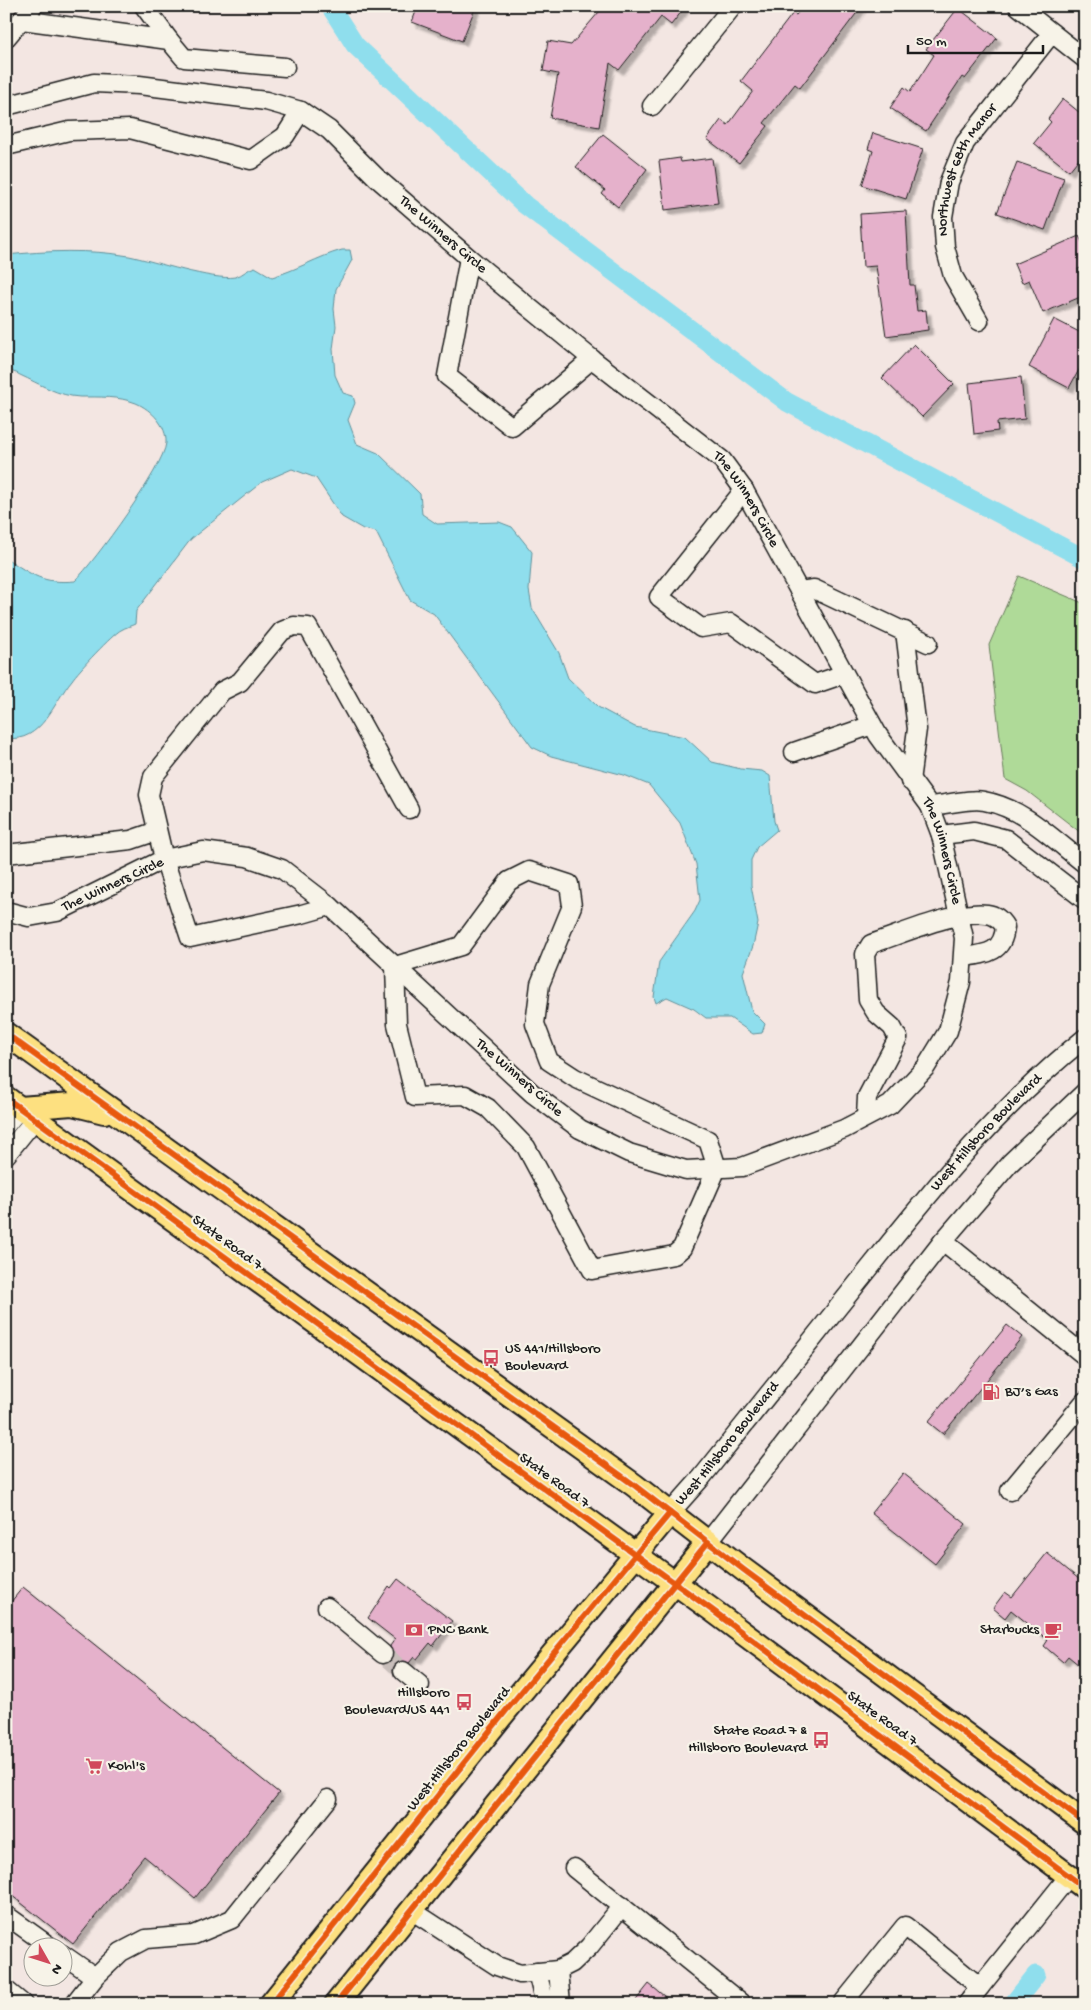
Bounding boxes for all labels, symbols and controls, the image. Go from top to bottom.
scale bar [908,22,1044,54]
text: 50 m [916,33,947,51]
street label: Northwest 68th Manor [934,99,1002,237]
street label: The Winners Circle [394,191,491,278]
street label: The Winners Circle [709,447,783,551]
street label: The Winners Circle [917,793,965,906]
street label: The Winners Circle [58,853,167,917]
street label: The Winners Circle [471,1034,567,1121]
street label: West Hillsboro Boulevard [927,1069,1047,1195]
street label: State Road 7 [188,1211,267,1275]
place label: US 441/Hillsboro Boulevard [504,1340,601,1375]
bus stop icon: US 441/Hillsboro Boulevard [481,1348,501,1368]
street label: West Hillsboro Boulevard [672,1377,784,1510]
fuel station icon: BJ’s Gas [981,1382,1001,1402]
place label: BJ’s Gas [1004,1383,1058,1401]
street label: State Road 7 [515,1449,594,1513]
bank icon: PNC Bank [404,1620,424,1640]
cafe icon: Starbucks [1043,1620,1063,1640]
place label: PNC Bank [427,1621,489,1639]
place label: Starbucks [980,1621,1039,1639]
street label: West Hillsboro Boulevard [403,1682,515,1815]
place label: Hillsboro Boulevard/US 441 [343,1684,450,1719]
street label: State Road 7 [843,1687,922,1751]
bus stop icon: Hillsboro Boulevard/US 441 [454,1692,474,1712]
place label: State Road 7 & Hillsboro Boulevard [688,1722,808,1757]
bus stop icon: State Road 7 & Hillsboro Boulevard [811,1730,831,1750]
supermarket icon: Kohl's [84,1756,104,1776]
place label: Kohl's [108,1757,145,1775]
north arrow [22,1938,72,1988]
text: N [47,1960,66,1978]

